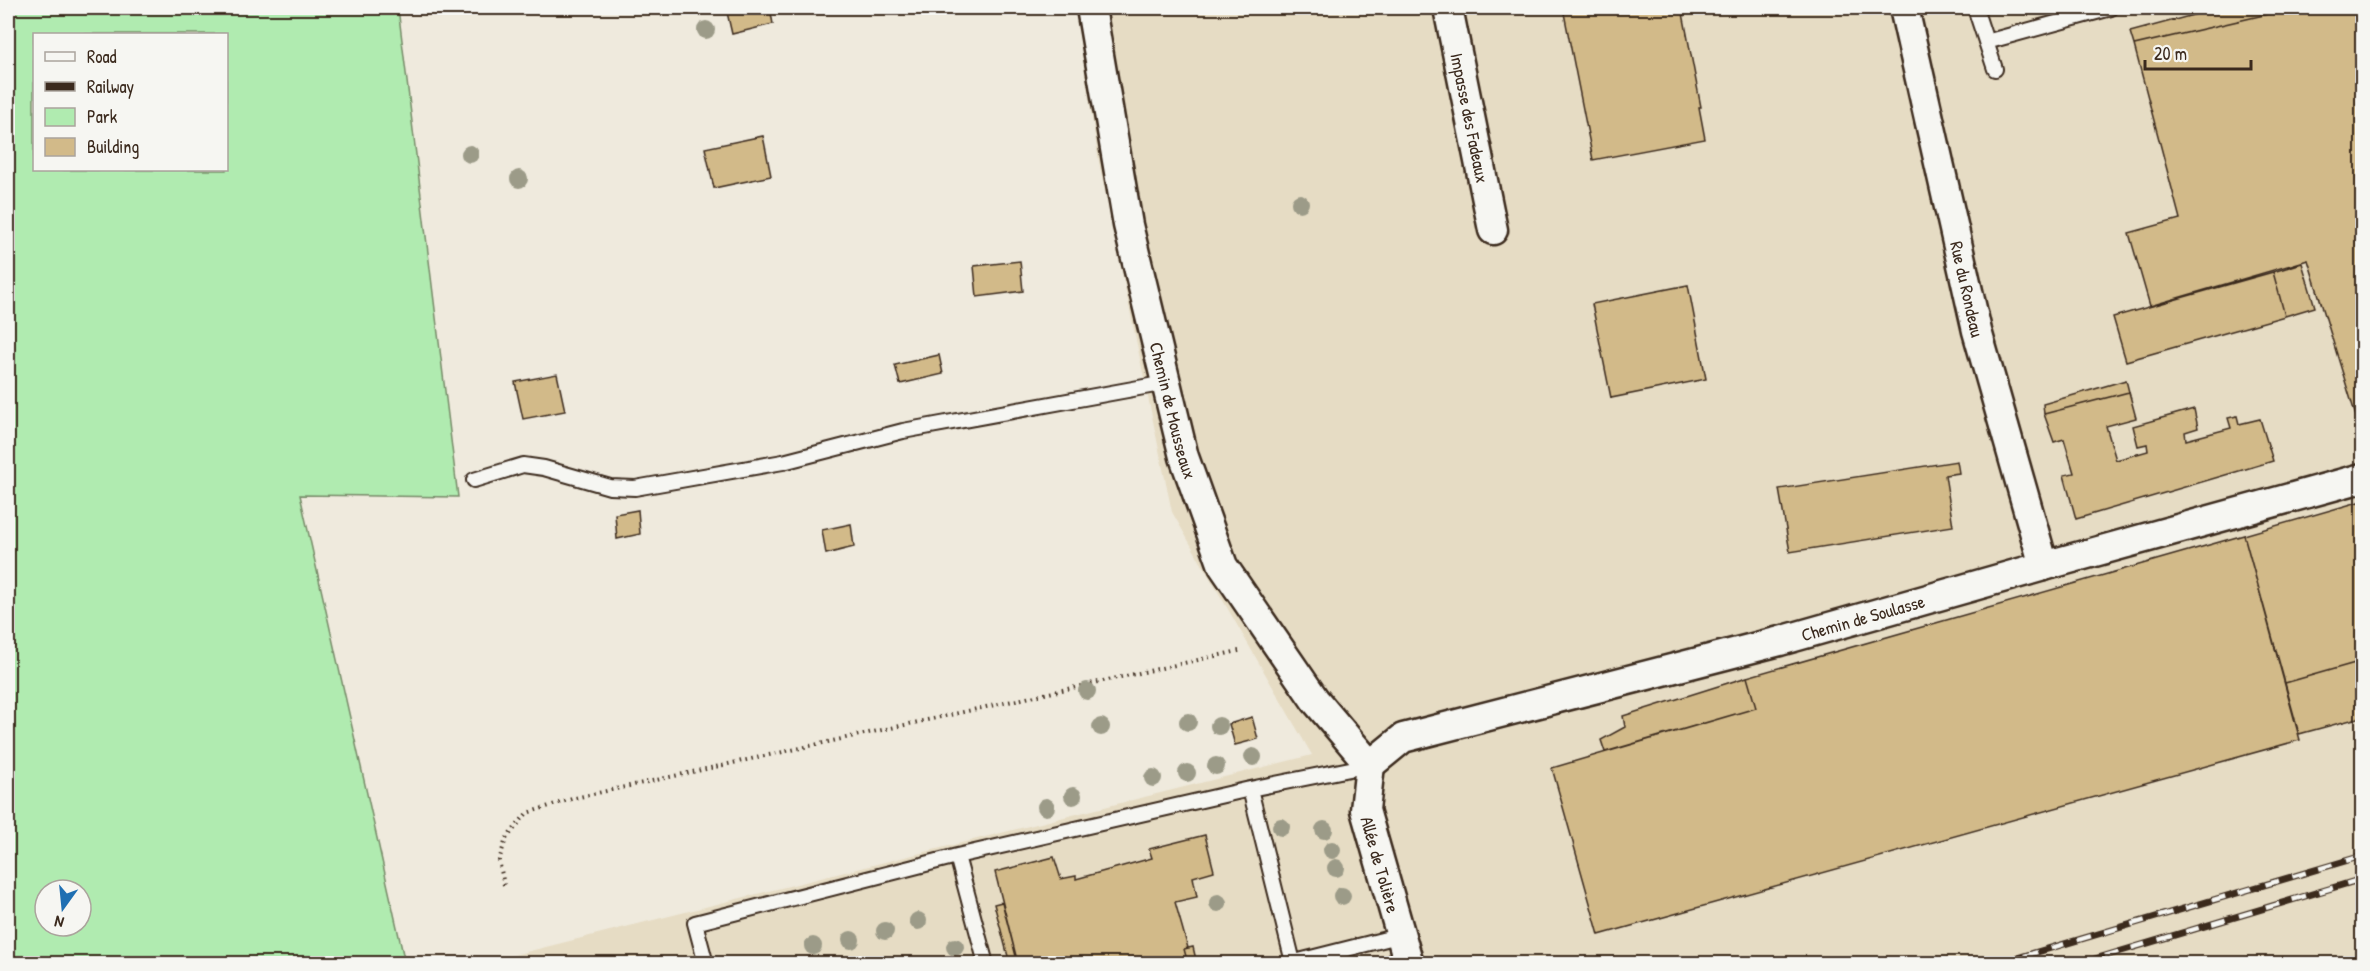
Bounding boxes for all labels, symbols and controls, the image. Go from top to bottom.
legend [33,33,228,171]
scale bar [2145,33,2252,71]
text: 20 m [2154,41,2187,66]
text: Road [87,44,117,69]
street label: Impasse des Fadeaux [1445,51,1496,185]
text: Railway [87,74,134,99]
text: Park [87,104,118,129]
text: Building [87,134,139,159]
street label: Rue du Rondeau [1945,239,1991,340]
street label: Chemin de Mousseaux [1144,340,1203,482]
street label: Chemin de Soulasse [1798,588,1927,647]
street label: Allée de Tolière [1355,813,1406,916]
north arrow [33,878,93,938]
text: N [52,911,66,934]

